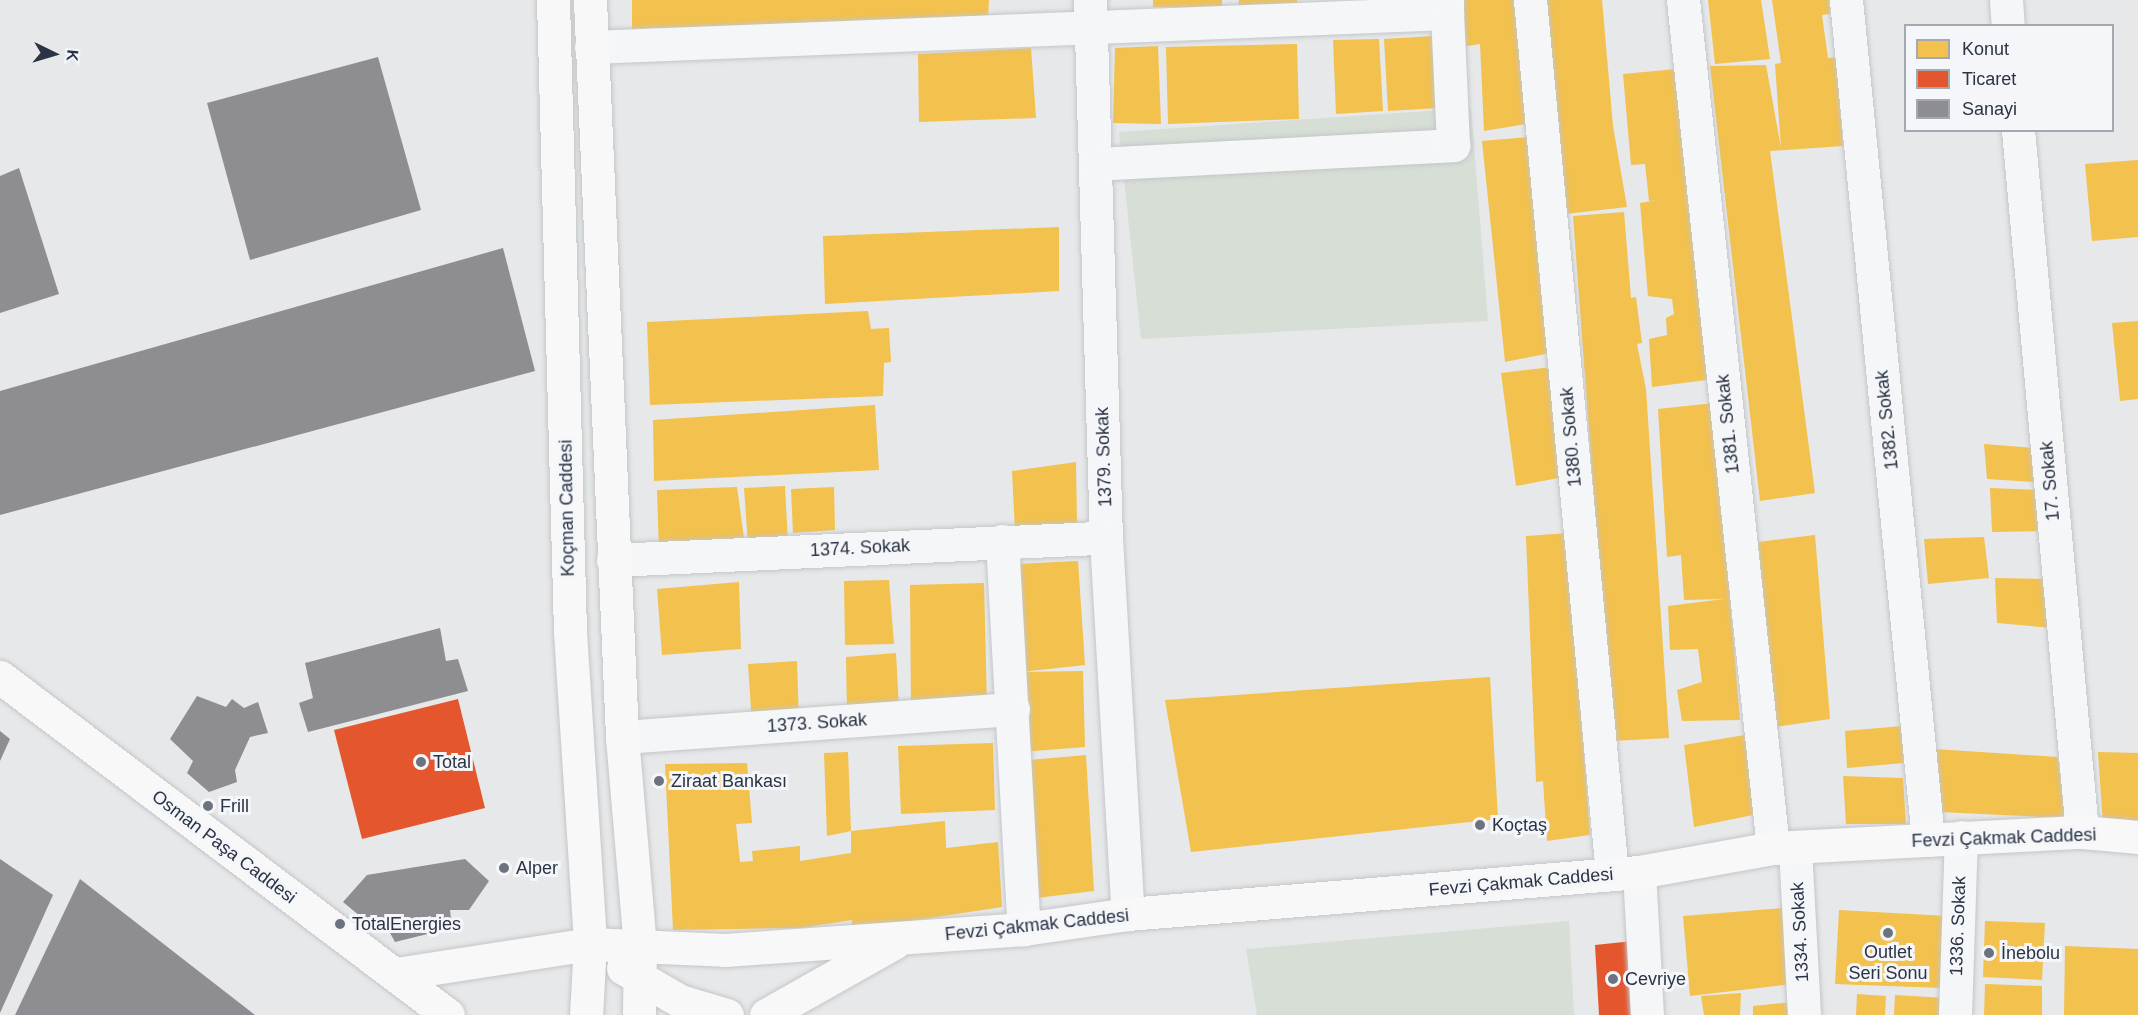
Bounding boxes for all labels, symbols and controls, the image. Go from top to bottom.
north arrow [24,24,84,84]
legend [1904,24,2114,132]
text: Konut [1962,39,2009,59]
text: K [63,49,81,62]
text: Ticaret [1962,69,2016,89]
text: Sanayi [1962,99,2017,119]
street label: 1382. Sokak [1871,369,1903,471]
street label: 1381. Sokak [1712,373,1744,475]
street label: 1380. Sokak [1556,386,1586,488]
street label: 1379. Sokak [1091,407,1117,507]
street label: Koçman Caddesi [555,439,579,577]
street label: 17. Sokak [2036,440,2064,522]
street label: 1374. Sokak [809,535,911,561]
street label: 1373. Sokak [766,709,868,737]
place label: Total [433,751,471,773]
marker: Total [414,755,428,769]
place label: Ziraat Bankası [671,770,787,792]
marker: Ziraat Bankası [652,774,666,788]
street label: Osman Paşa Caddesi [148,786,300,908]
place label: Frill [220,795,249,817]
marker: Frill [201,799,215,813]
place label: Koçtaş [1492,814,1547,836]
marker: Koçtaş [1473,818,1487,832]
street label: Fevzi Çakmak Caddesi [1911,824,2097,852]
place label: Alper [516,857,558,879]
marker: Alper [497,861,511,875]
street label: Fevzi Çakmak Caddesi [1428,863,1614,901]
street label: 1336. Sokak [1945,876,1971,976]
street label: 1334. Sokak [1787,881,1813,983]
street label: Fevzi Çakmak Caddesi [944,905,1130,945]
place label: TotalEnergies [352,913,461,935]
marker: TotalEnergies [333,917,347,931]
marker: Outlet Seri Sonu [1881,926,1895,940]
place label: Outlet Seri Sonu [1848,942,1928,984]
place label: İnebolu [2001,942,2060,964]
marker: İnebolu [1982,946,1996,960]
place label: Cevriye [1625,968,1686,990]
marker: Cevriye [1606,972,1620,986]

